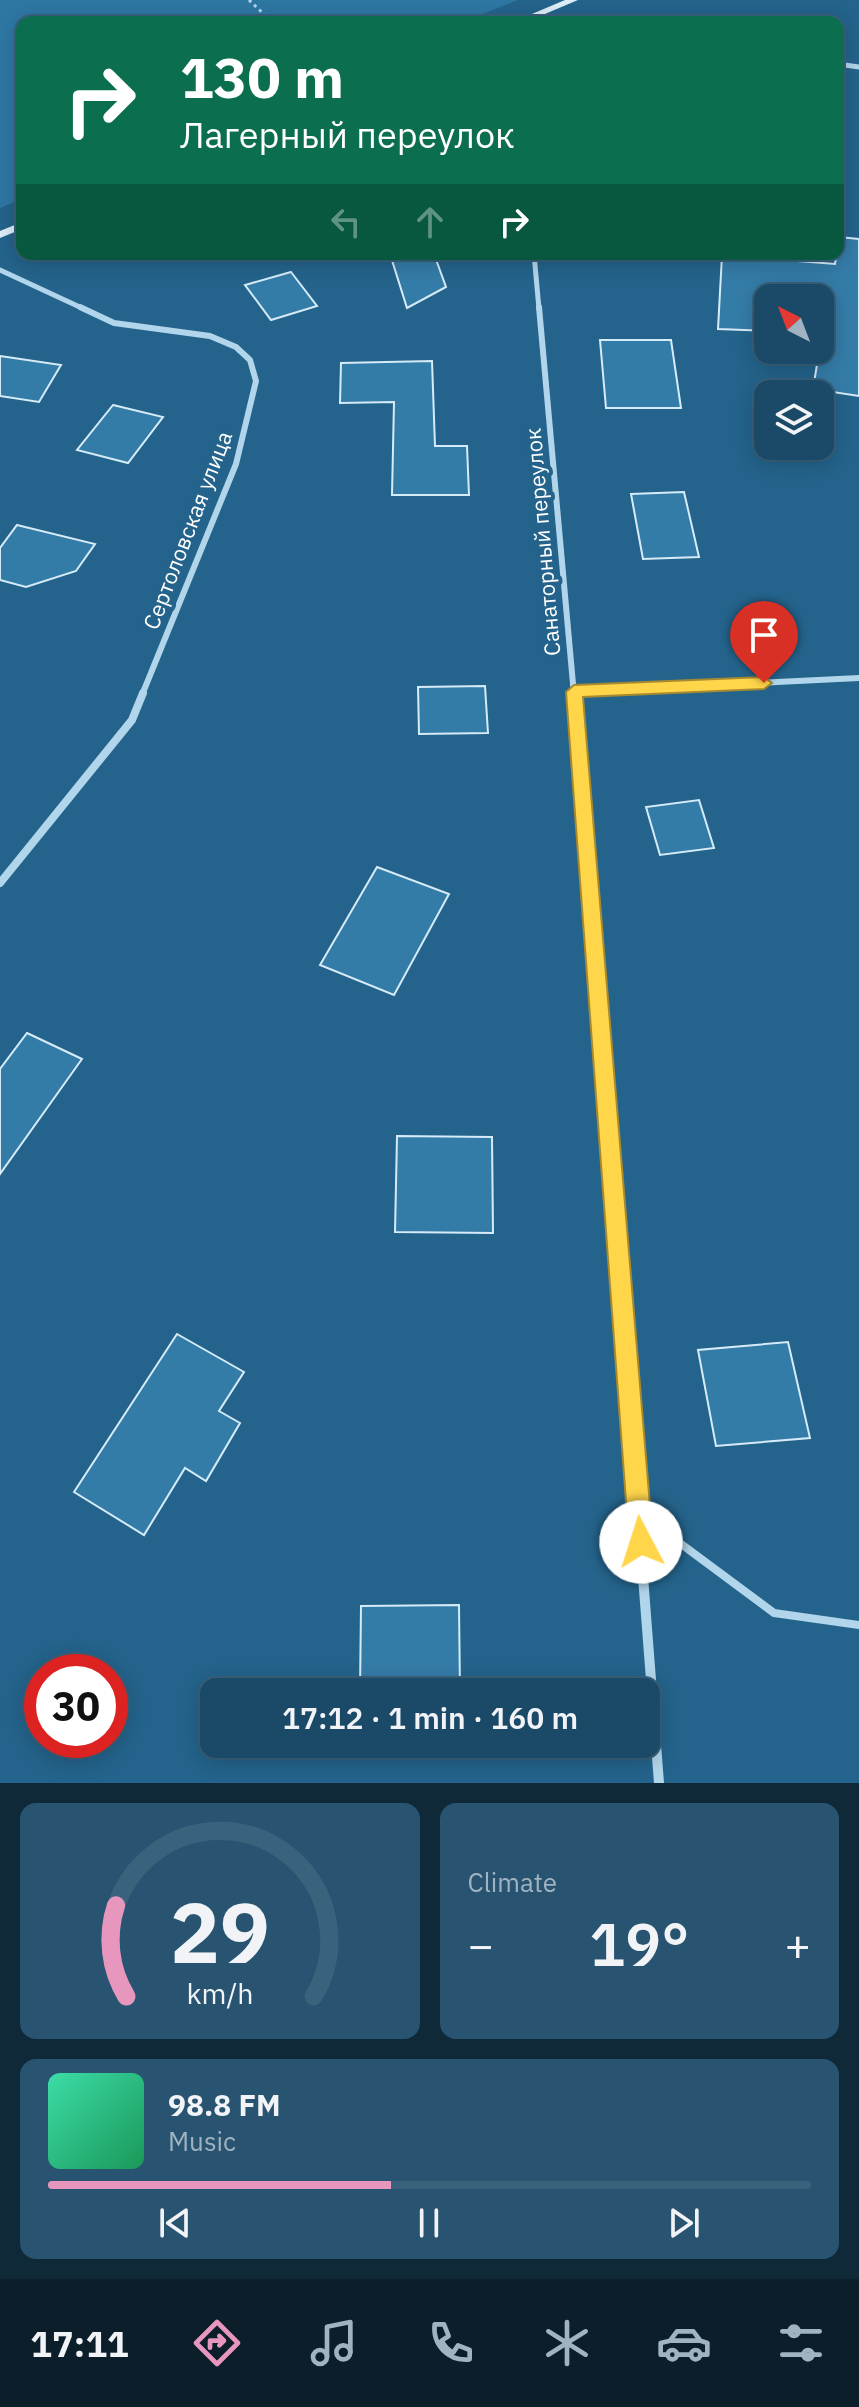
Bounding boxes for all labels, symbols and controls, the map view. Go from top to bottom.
text: 130 m [180,41,344,113]
icon: right [48,48,152,152]
text: Лагерный переулок [180,111,515,158]
icon: left [324,200,368,244]
icon: ahead [408,200,452,244]
icon: right [492,200,536,244]
north arrow [754,284,834,364]
map controls [754,284,834,460]
button: layers [754,380,834,460]
street label: Сертоловская улица [136,426,238,633]
street label: Санаторный переулок [518,427,566,657]
pin [730,601,798,683]
icon: arrive [742,613,786,657]
position arrow [599,1500,683,1584]
speed limit sign: 30 [24,1654,128,1758]
text: 17:12 · 1 min · 160 m [282,1698,578,1737]
text: Climate [468,1865,557,1899]
text: 29 [170,1878,270,1986]
text: 19° [589,1904,689,1983]
text: − [468,1916,494,1973]
text: + [785,1916,811,1973]
text: km/h [186,1975,253,2012]
text: 98.8 FM [168,2085,281,2124]
text: Music [168,2124,236,2158]
icon: previous [153,2201,197,2245]
icon: pause [407,2201,451,2245]
icon: next [662,2201,706,2245]
icon: directions [189,2315,245,2371]
icon: music [306,2315,362,2371]
icon: phone [423,2315,479,2371]
icon: climate [539,2315,595,2371]
icon: car [656,2315,712,2371]
icon: filters [773,2315,829,2371]
text: 17:11 [30,2320,129,2367]

